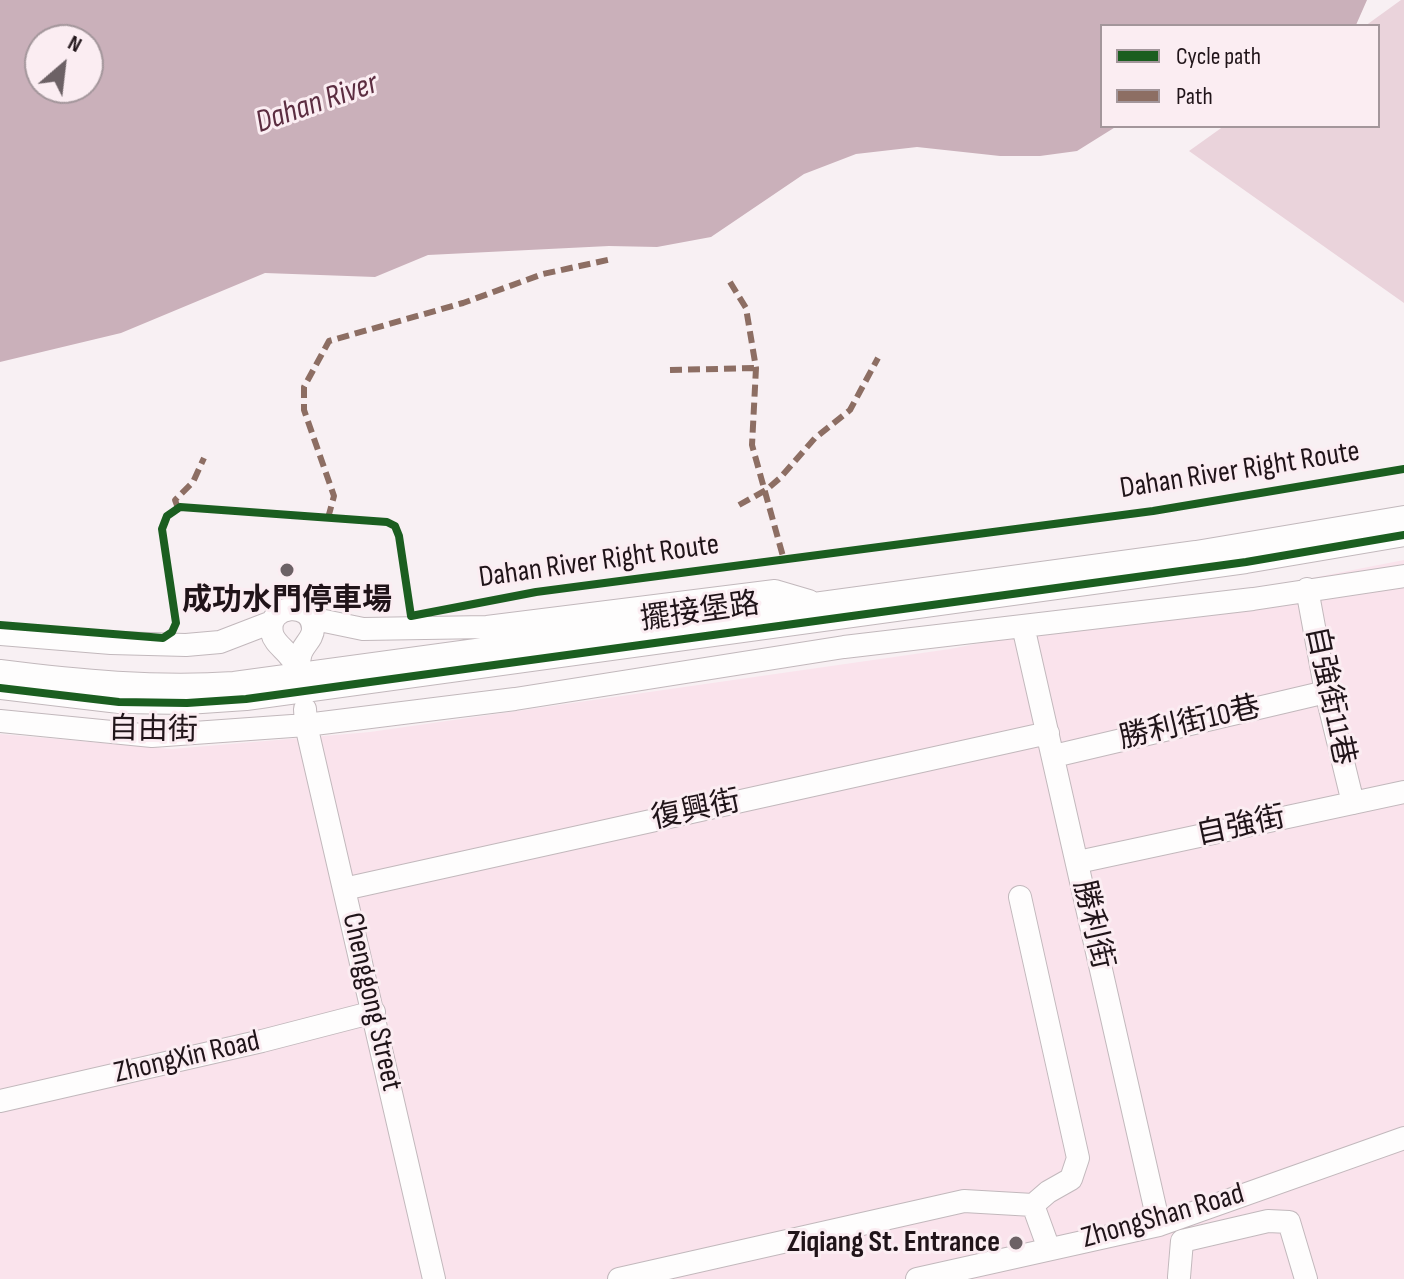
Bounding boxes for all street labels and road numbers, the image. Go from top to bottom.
street label: Dahan River Right Route [1118,434,1362,508]
street label: Dahan River Right Route [477,527,721,597]
street label: 擺接堡路 [638,587,762,639]
street label: 自強街11巷 [1297,623,1361,769]
street label: 勝利街10巷 [1116,690,1264,758]
street label: 自由街 [108,712,198,750]
street label: 復興街 [648,784,744,838]
street label: 自強街 [1193,800,1289,854]
street label: 勝利街 [1064,877,1120,973]
street label: Chenggong Street [333,910,409,1094]
street label: ZhongXin Road [111,1024,263,1092]
street label: ZhongShan Road [1078,1177,1248,1257]

